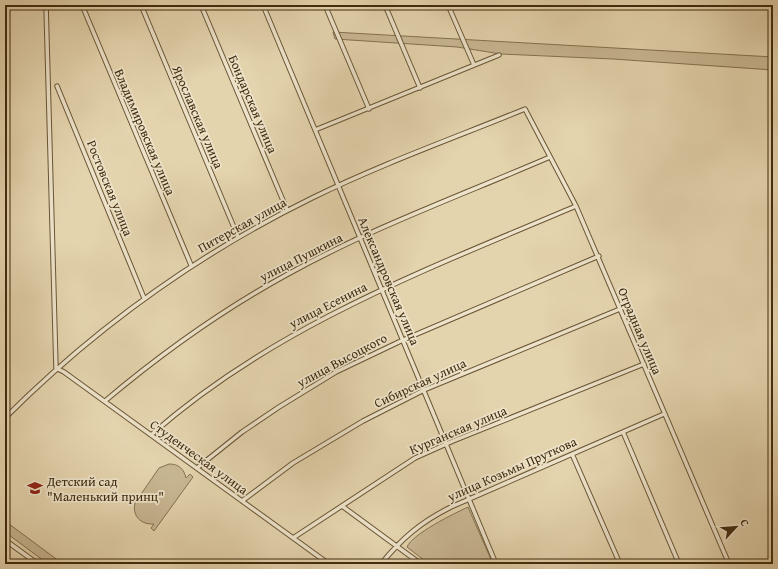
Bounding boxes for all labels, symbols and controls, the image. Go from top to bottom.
street label: Бондарская улица [224,52,283,157]
street label: Ярославская улица [167,62,229,172]
street label: Владимировская улица [110,66,181,199]
street label: Ростовская улица [82,137,138,240]
street label: Питерская улица [194,192,291,257]
street label: Александровская улица [353,214,425,349]
street label: улица Пушкина [255,227,347,287]
street label: улица Есенина [285,277,371,333]
street label: Отрадная улица [613,285,667,378]
street label: улица Высоцкого [293,328,391,392]
street label: Сибирская улица [371,353,470,413]
street label: Курганская улица [406,401,510,459]
street label: Студенческая улица [146,415,253,500]
street label: улица Козьмы Пруткова [443,432,580,507]
place label: Детский сад "Маленький принц" [46,472,164,506]
school or university icon: Детский сад "Маленький принц" [26,479,44,497]
north arrow [716,507,756,547]
text: С [736,516,754,529]

